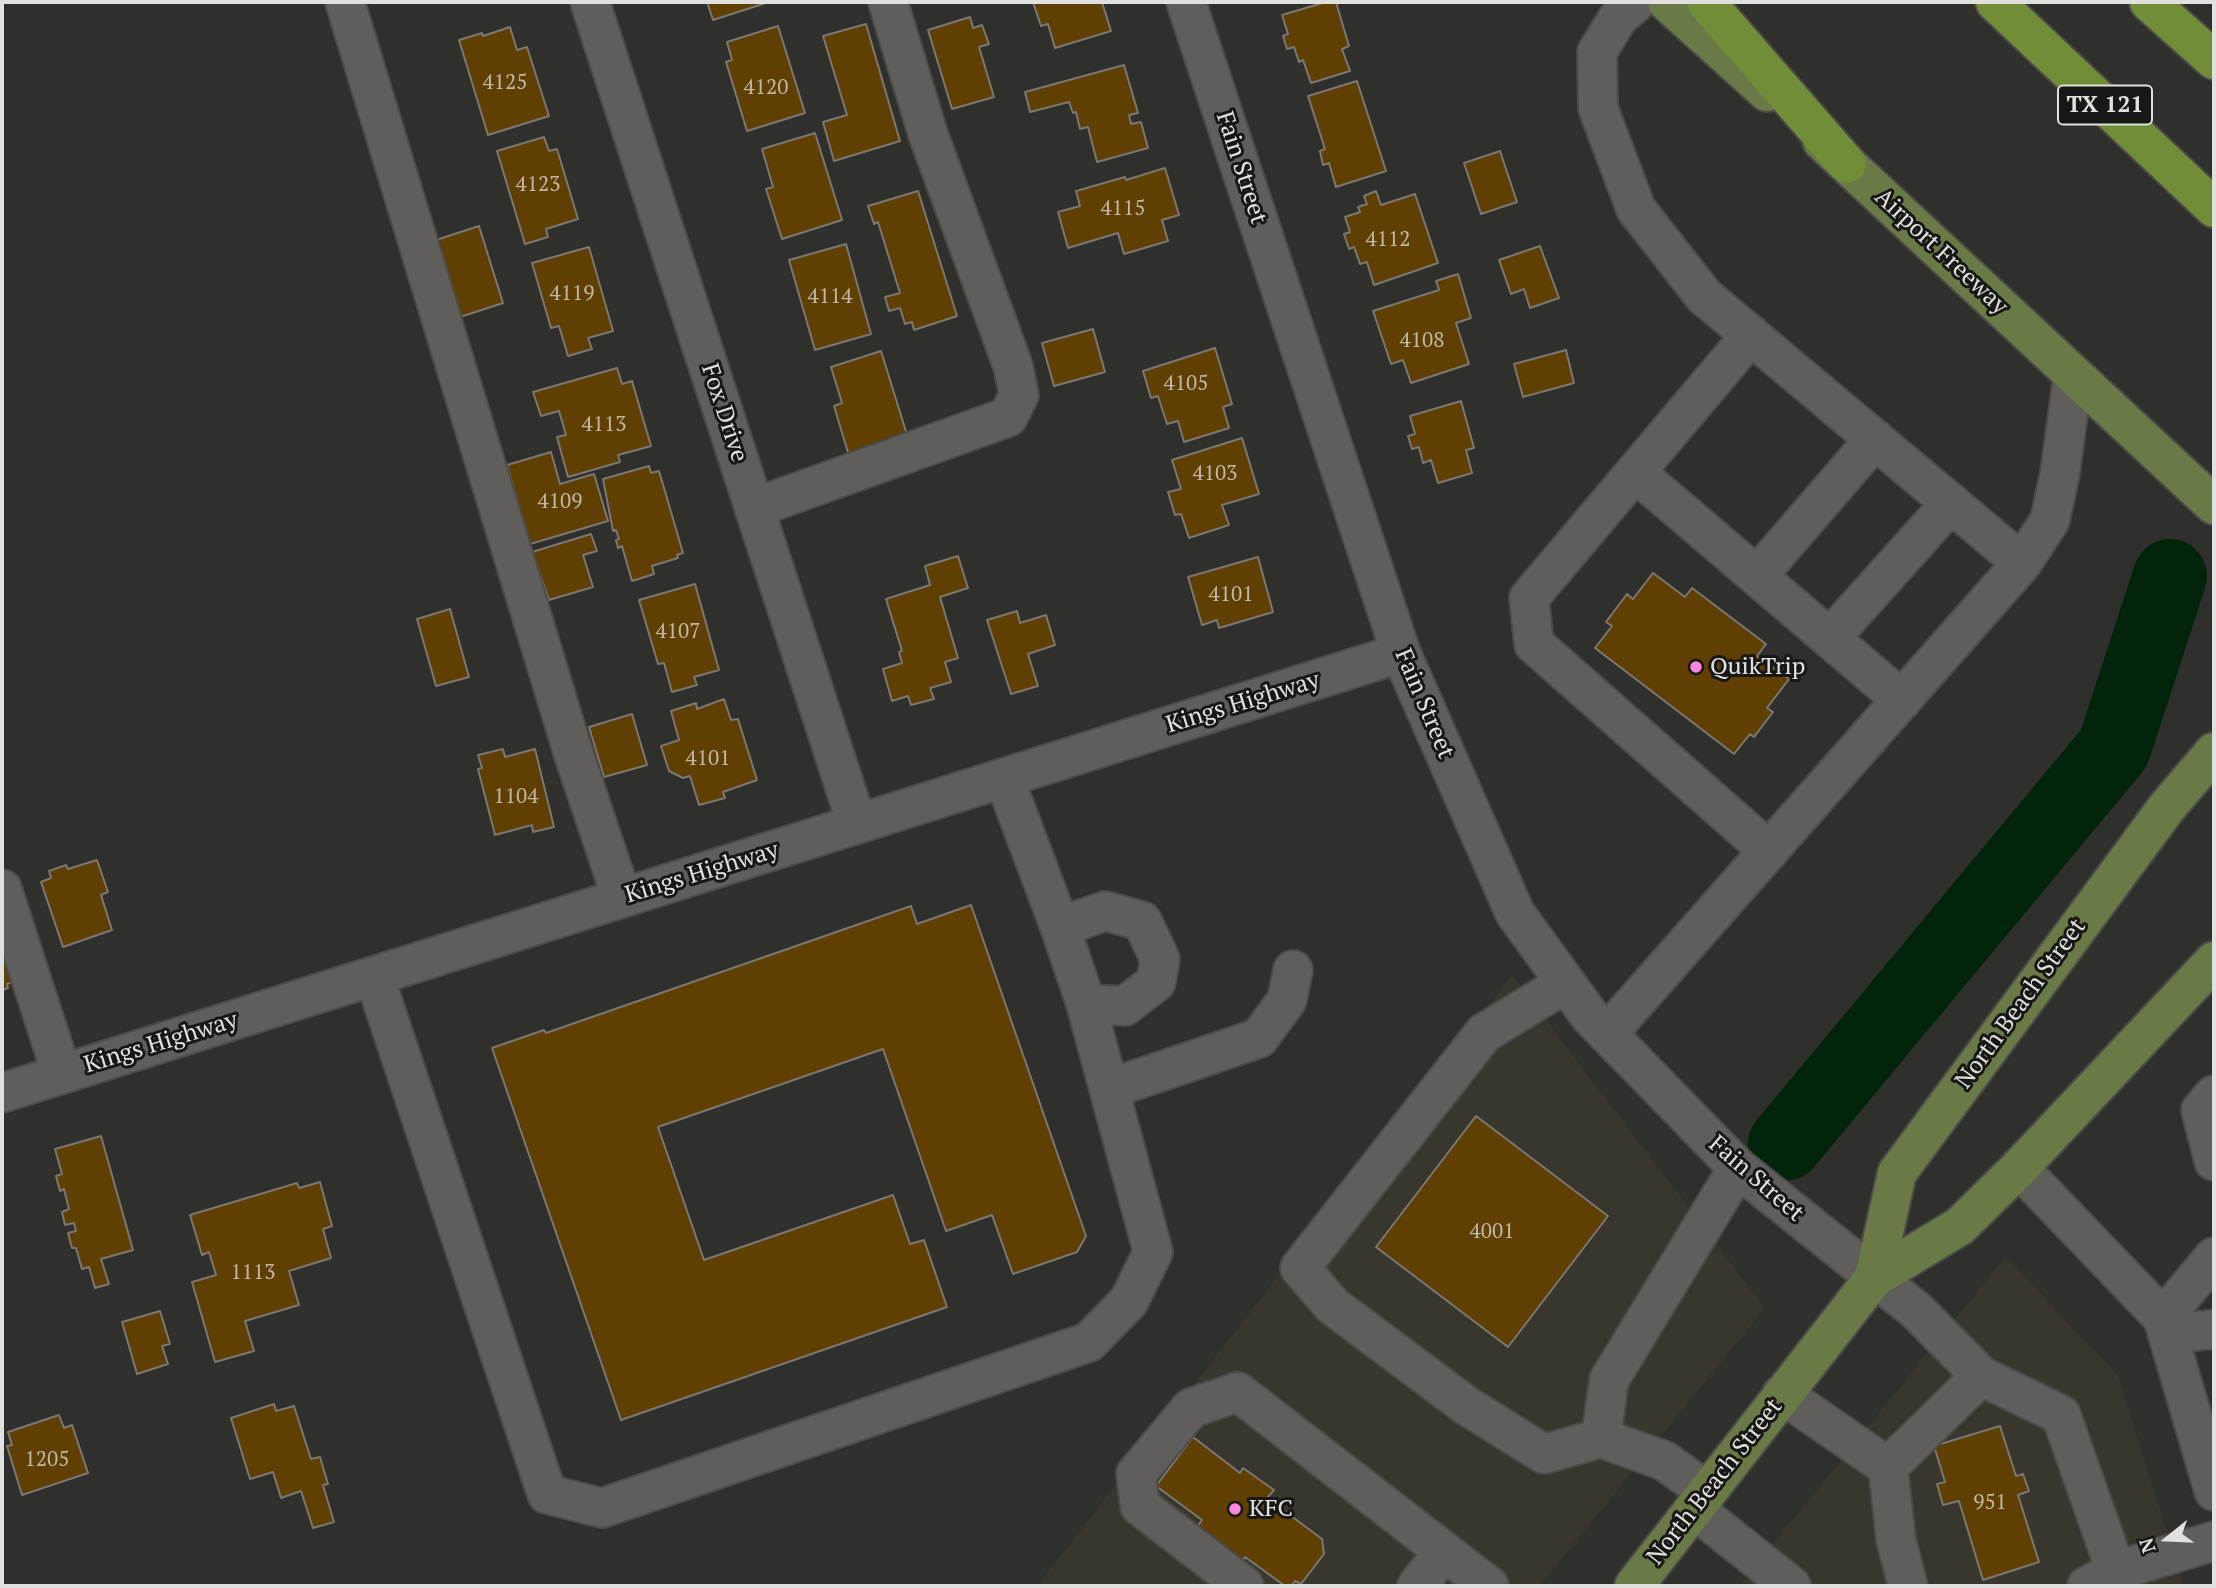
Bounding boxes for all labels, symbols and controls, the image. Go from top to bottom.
house number: 4125 [483,70,527,96]
house number: 4120 [744,75,788,101]
road number: TX 121 [2058,86,2152,124]
street label: Fain Street [1209,108,1273,228]
house number: 4123 [516,172,560,198]
street label: Airport Freeway [1868,183,2014,321]
house number: 4115 [1101,196,1145,222]
house number: 4112 [1366,227,1410,253]
house number: 4119 [550,281,594,307]
house number: 4114 [808,284,852,310]
house number: 4108 [1400,328,1444,354]
street label: Fox Drive [695,360,753,466]
house number: 4105 [1164,371,1208,397]
house number: 4113 [582,412,626,438]
house number: 4103 [1193,461,1237,487]
house number: 4109 [538,489,582,515]
house number: 4101 [1209,582,1253,608]
house number: 4107 [656,619,700,645]
street label: Fain Street [1388,645,1460,763]
place label: QuikTrip [1710,653,1805,681]
marker: QuikTrip [1688,659,1704,675]
street label: Kings Highway [1163,666,1323,740]
house number: 4101 [686,746,730,772]
house number: 1104 [494,784,538,810]
street label: Kings Highway [622,836,782,910]
street label: North Beach Street [1950,913,2092,1095]
street label: Kings Highway [81,1006,241,1080]
street label: Fain Street [1703,1130,1809,1228]
house number: 4001 [1470,1219,1514,1245]
house number: 1113 [231,1260,275,1286]
street label: North Beach Street [1641,1393,1789,1571]
house number: 1205 [25,1447,69,1473]
house number: 951 [1973,1490,2007,1516]
place label: KFC [1249,1495,1293,1523]
marker: KFC [1227,1501,1243,1517]
north arrow [2132,1504,2202,1574]
text: N [2132,1535,2161,1556]

